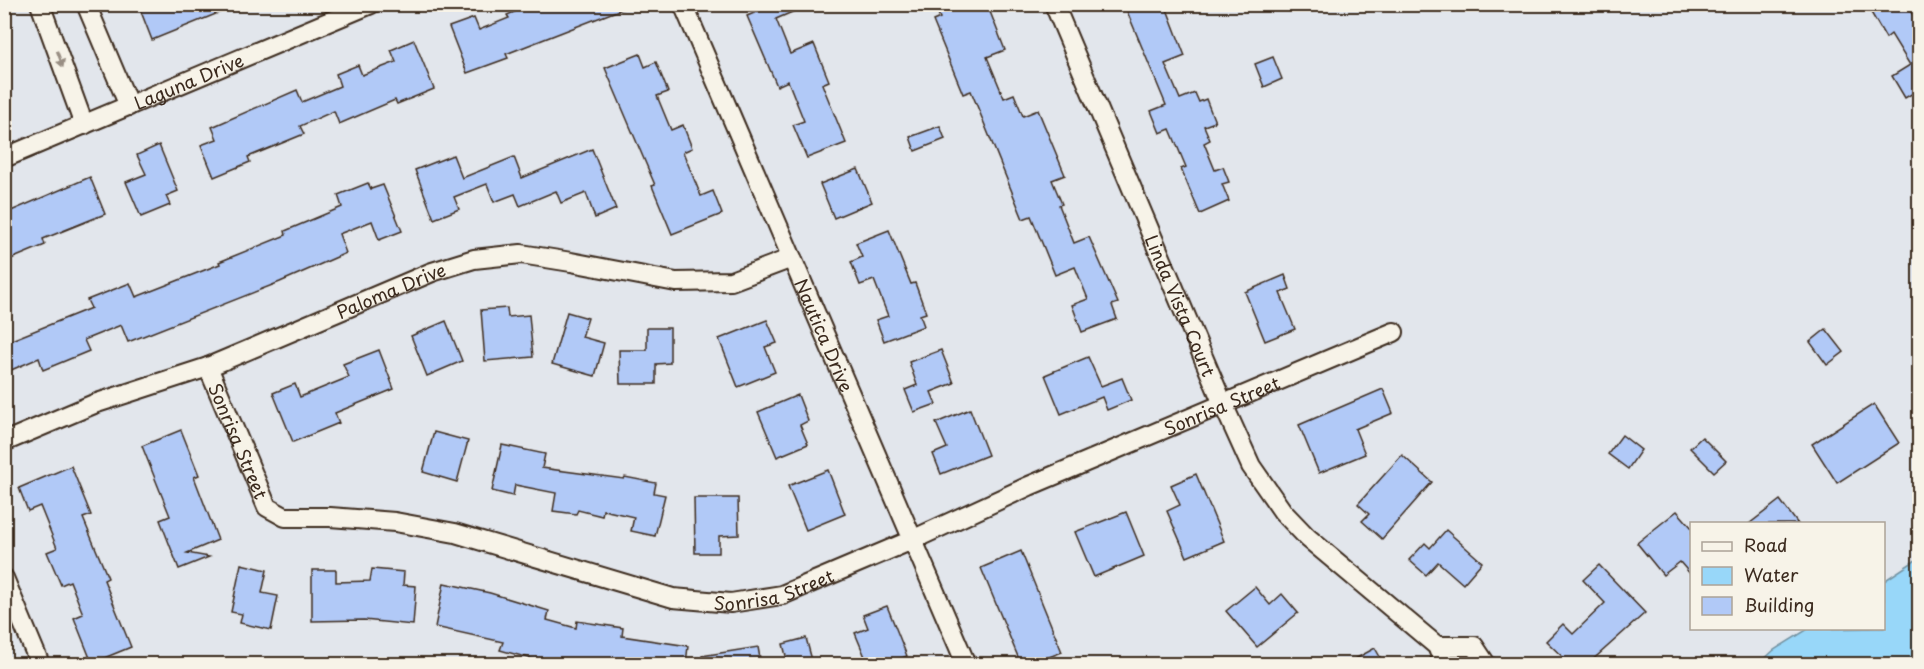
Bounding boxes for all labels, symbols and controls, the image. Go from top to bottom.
street label: Laguna Drive [129,46,247,116]
one-way arrow [56,50,65,68]
street label: Linda Vista Court [1139,230,1223,380]
street label: Paloma Drive [332,255,449,325]
street label: Nautica Drive [789,274,861,396]
street label: Sonrisa Street [1159,368,1284,441]
street label: Sonrisa Street [203,379,275,503]
legend [1690,522,1885,630]
text: Road [1744,531,1788,558]
street label: Sonrisa Street [713,561,838,617]
text: Water [1744,561,1799,588]
text: Building [1744,591,1814,618]

